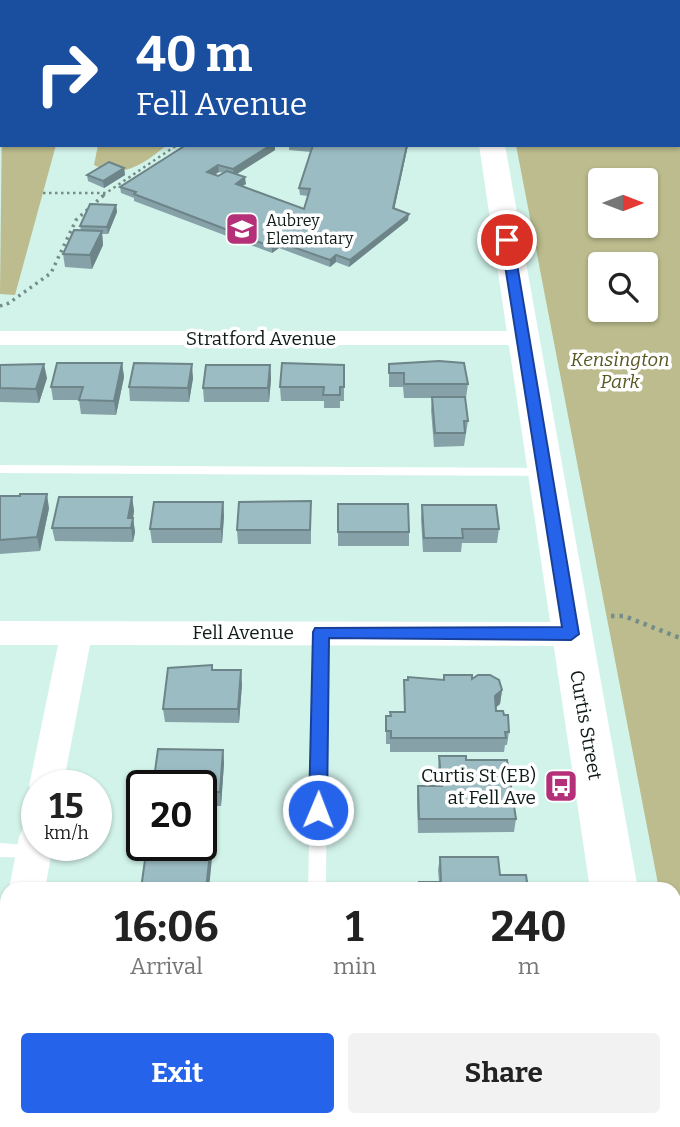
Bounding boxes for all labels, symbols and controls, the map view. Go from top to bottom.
text: 40 m [136,25,253,84]
icon: right [21,28,112,119]
text: Fell Avenue [136,85,307,123]
north arrow [588,168,658,238]
map controls [588,168,658,322]
school or university icon: Aubrey Elementary [223,210,261,248]
pin [477,210,537,270]
place label: Aubrey Elementary [266,211,354,248]
icon: arrive [488,221,526,259]
button: search [588,252,658,322]
street label: Stratford Avenue [186,327,336,350]
park label: Kensington Park [571,348,669,393]
street label: Fell Avenue [192,621,294,644]
street label: Curtis Street [565,668,607,782]
place label: Curtis St (EB) at Fell Ave [421,764,536,809]
bus stop icon: Curtis St (EB) at Fell Ave [542,767,580,805]
speed limit sign: 20 [126,770,217,861]
position arrow [281,773,355,847]
text: 15 [49,785,84,827]
text: km/h [44,822,89,844]
text: 16:06 [114,902,219,952]
text: 1 [346,902,364,952]
text: 240 [491,902,567,952]
text: Arrival [130,952,203,980]
text: min [333,952,376,980]
text: m [518,952,540,980]
button: Exit [21,1033,334,1113]
button: Share [348,1033,660,1113]

